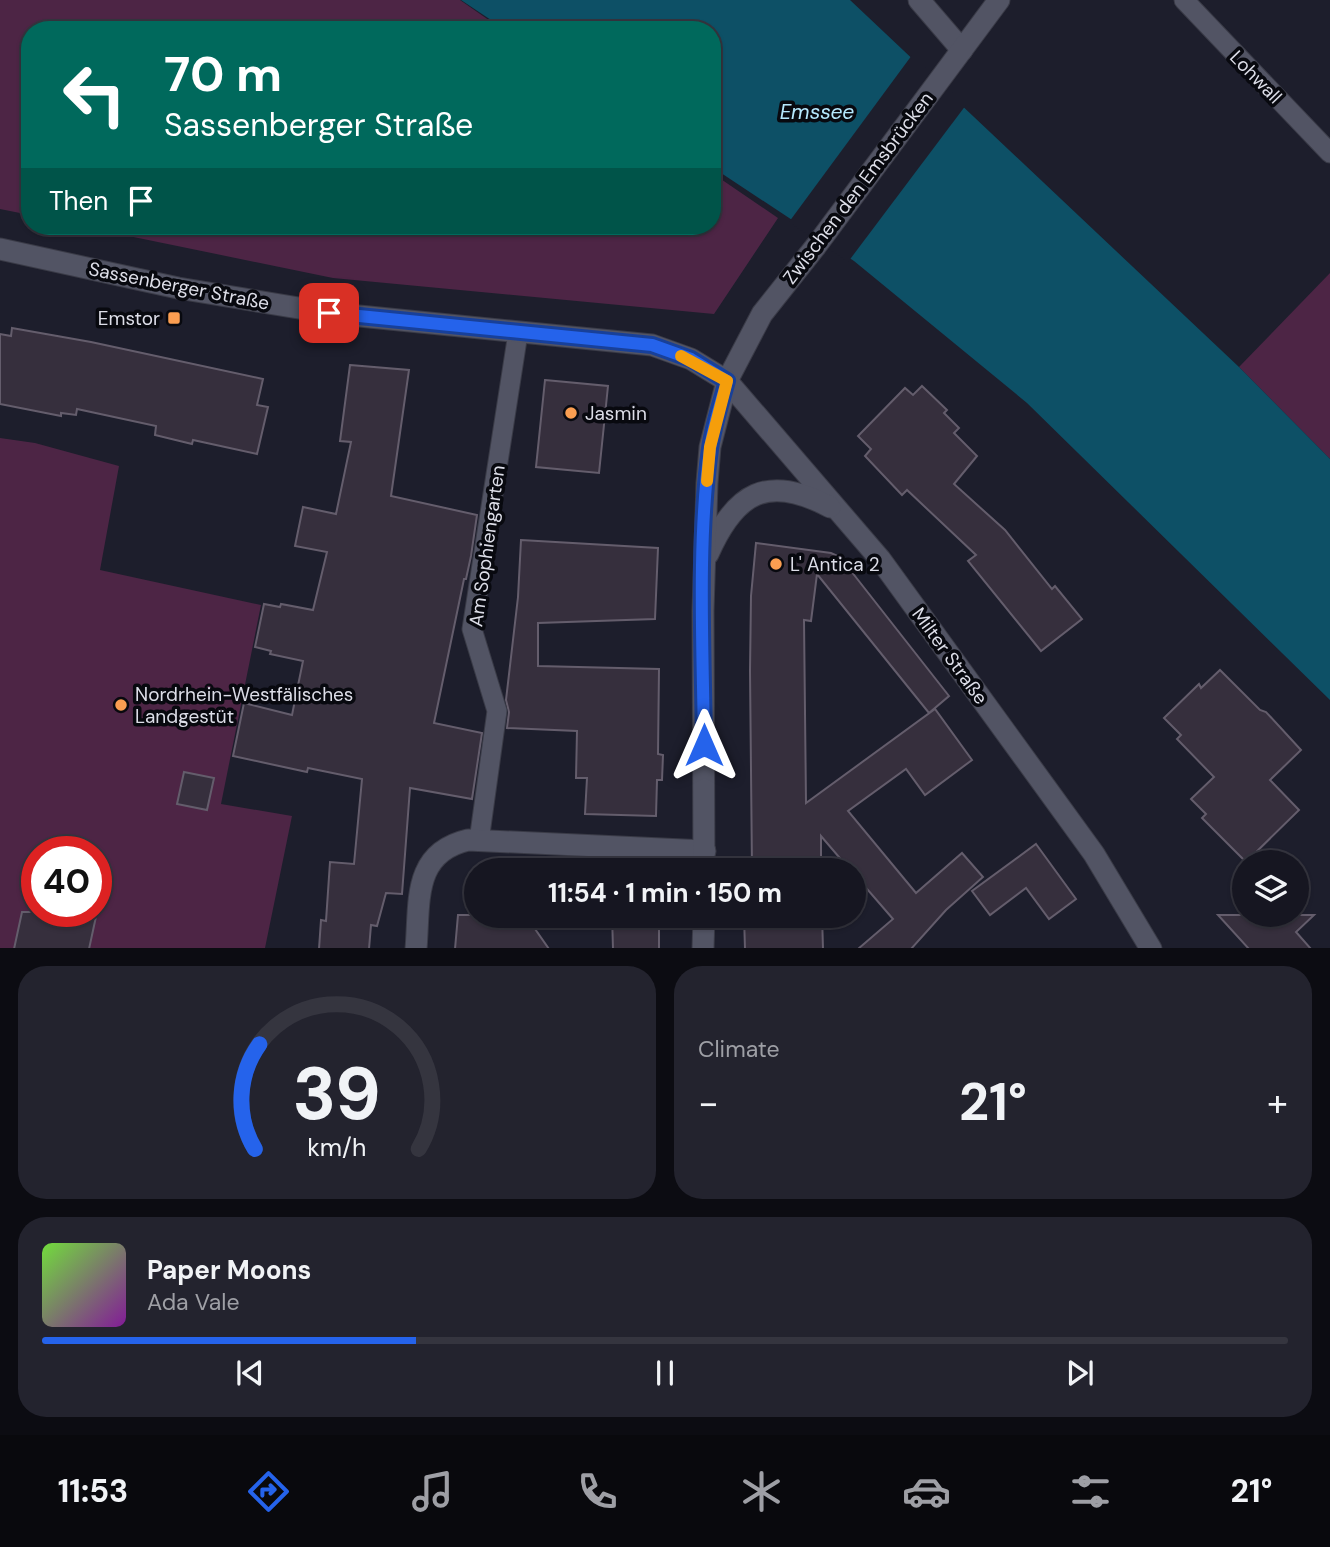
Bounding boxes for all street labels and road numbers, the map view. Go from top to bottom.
street label: Lohwall [1225,45,1287,109]
street label: Zwischen den Emsbrücken [777,87,939,289]
street label: Sassenberger Straße [86,256,272,316]
street label: Am Sophiengarten [463,464,511,628]
street label: Milter Straße [906,603,994,709]

